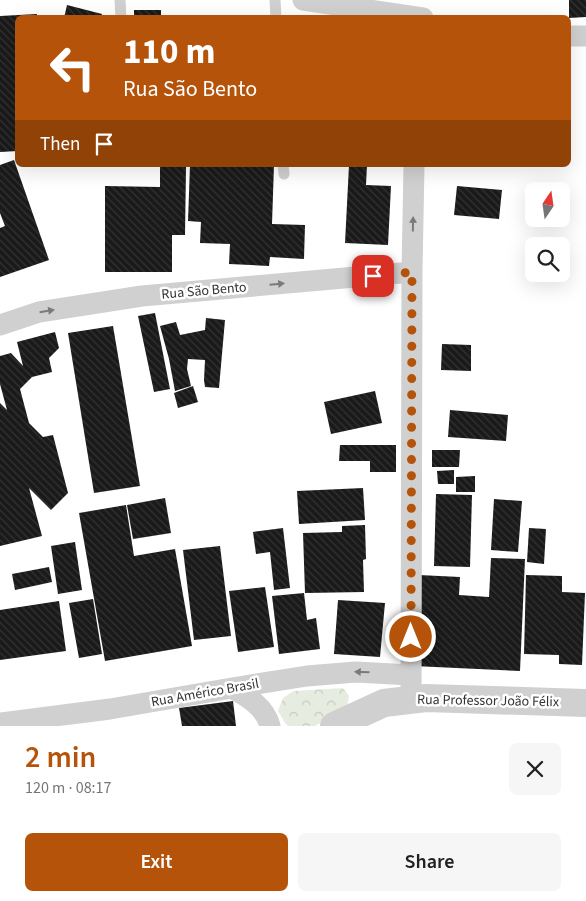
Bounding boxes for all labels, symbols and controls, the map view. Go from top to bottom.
text: 110 m [123,27,215,77]
icon: left [40,35,105,100]
text: Rua São Bento [123,73,257,105]
icon: arrive [90,130,118,158]
text: Then [40,131,80,158]
north arrow [525,182,570,228]
map controls [525,182,570,282]
one-way arrow [409,215,417,231]
button: search [525,237,570,282]
pin [352,255,394,297]
icon: arrive [359,262,387,290]
street label: Rua São Bento [161,277,247,305]
one-way arrow [270,280,286,288]
one-way arrow [39,306,55,314]
position arrow [384,610,436,662]
one-way arrow [354,668,370,676]
street label: Rua Américo Brasil [150,674,261,712]
street label: Rua Professor João Félix [417,690,560,712]
text: 2 min [25,736,96,779]
button: close [509,743,561,795]
text: 120 m · 08:17 [25,777,112,799]
button: Exit [25,833,288,891]
button: Share [298,833,561,891]

